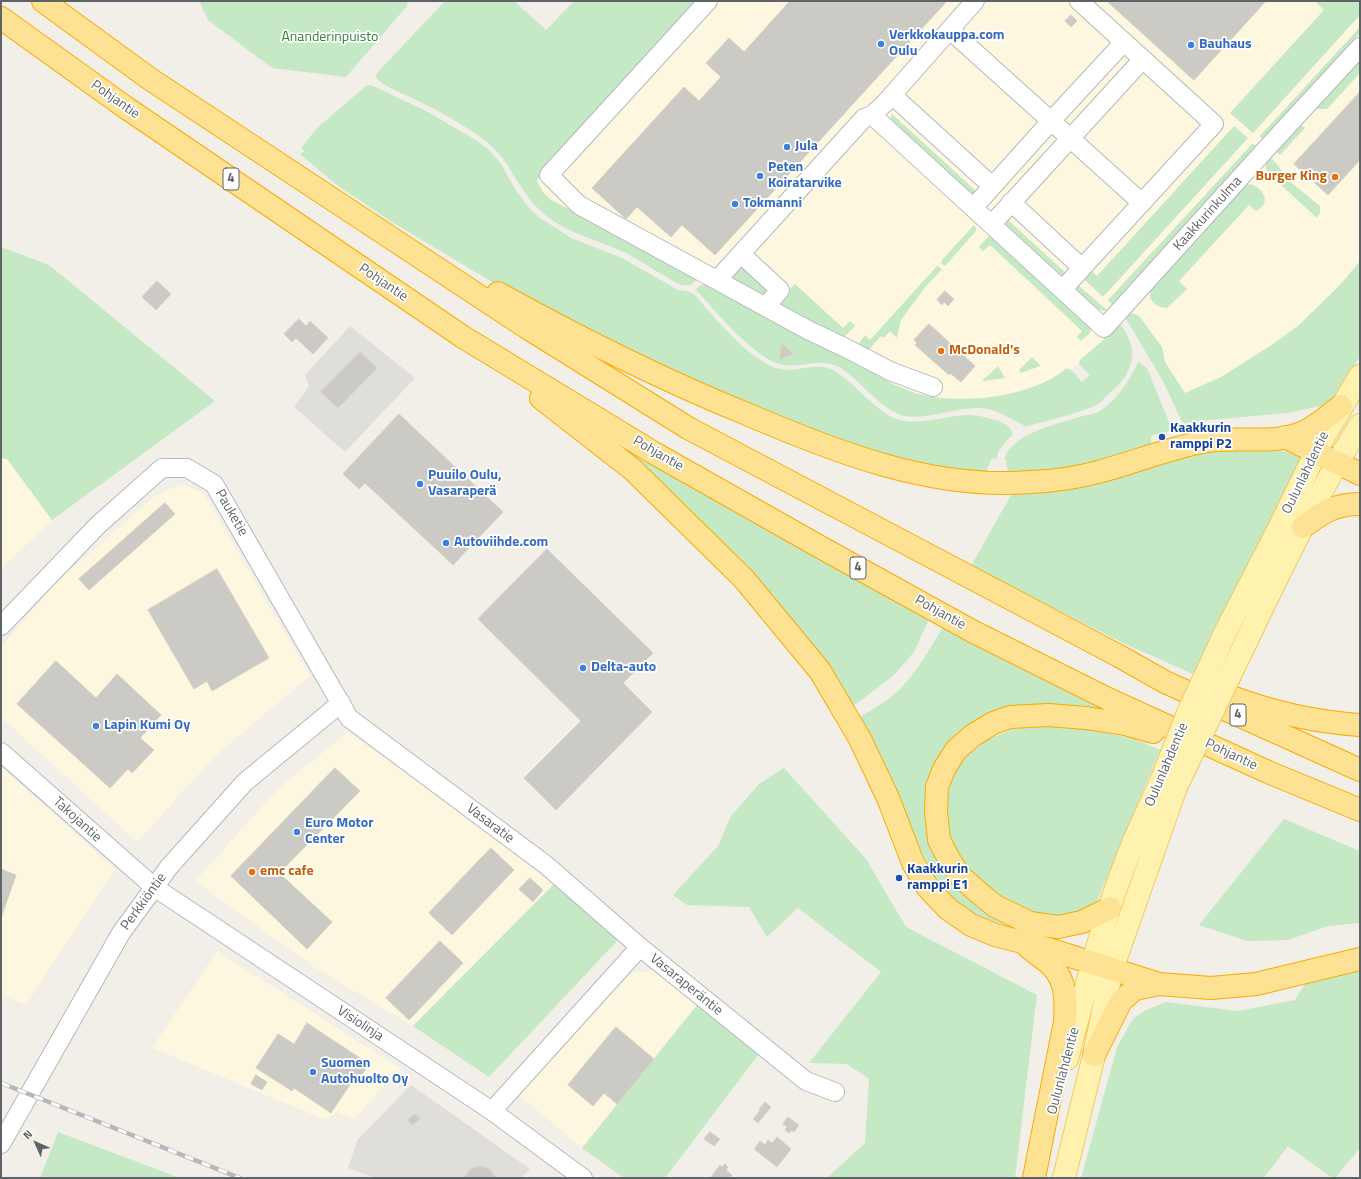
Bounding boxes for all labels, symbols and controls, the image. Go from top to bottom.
place label: Verkkokauppa.com Oulu [889,28,1005,60]
park label: Ananderinpuisto [282,30,378,46]
place label: Bauhaus [1199,37,1252,53]
marker: Verkkokauppa.com Oulu [876,39,886,49]
marker: Bauhaus [1186,40,1196,50]
street label: Pohjantie [87,77,143,123]
place label: Jula [795,139,818,155]
marker: Jula [782,142,792,152]
place label: Peten Koiratarvike [768,160,842,192]
road number: 4 [223,168,239,190]
place label: Burger King [1255,169,1327,185]
marker: Peten Koiratarvike [755,171,765,181]
marker: Burger King [1330,172,1340,182]
street label: Kaakkurinkulma [1170,173,1246,255]
place label: Tokmanni [743,196,802,212]
marker: Tokmanni [730,199,740,209]
street label: Pohjantie [355,260,411,306]
place label: McDonald's [949,343,1020,359]
marker: McDonald's [936,346,946,356]
place label: Kaakkurin ramppi P2 [1170,421,1232,454]
street label: Oulunlahdentie [1279,429,1333,517]
marker: Kaakkurin ramppi P2 [1157,432,1167,442]
street label: Pohjantie [630,433,686,475]
place label: Puuilo Oulu, Vasaraperä [428,468,502,500]
marker: Puuilo Oulu, Vasaraperä [415,479,425,489]
street label: Pauketie [211,487,251,539]
place label: Autoviihde.com [454,535,548,551]
marker: Autoviihde.com [441,538,451,548]
road number: 4 [850,557,866,579]
street label: Pohjantie [912,592,968,634]
place label: Delta-auto [591,660,656,676]
marker: Delta-auto [578,663,588,673]
road number: 4 [1230,704,1246,726]
place label: Lapin Kumi Oy [104,718,190,734]
street label: Oulunlahdentie [1142,720,1192,810]
marker: Lapin Kumi Oy [91,721,101,731]
street label: Pohjantie [1202,736,1260,774]
street label: Takojantie [49,794,105,846]
street label: Vasaratie [463,801,517,847]
place label: Euro Motor Center [305,816,373,848]
marker: Euro Motor Center [292,827,302,837]
place label: Kaakkurin ramppi E1 [907,862,969,894]
place label: emc cafe [260,864,314,880]
marker: emc cafe [247,867,257,877]
street label: Perkkiöntie [118,870,170,934]
marker: Kaakkurin ramppi E1 [894,873,904,883]
street label: Vasaraperäntie [646,950,726,1020]
street label: Visiolinja [334,1003,386,1045]
street label: Oulunlahdentie [1044,1026,1084,1116]
place label: Suomen Autohuolto Oy [321,1056,408,1088]
marker: Suomen Autohuolto Oy [308,1067,318,1077]
north arrow [16,1123,56,1163]
text: N [19,1126,36,1143]

